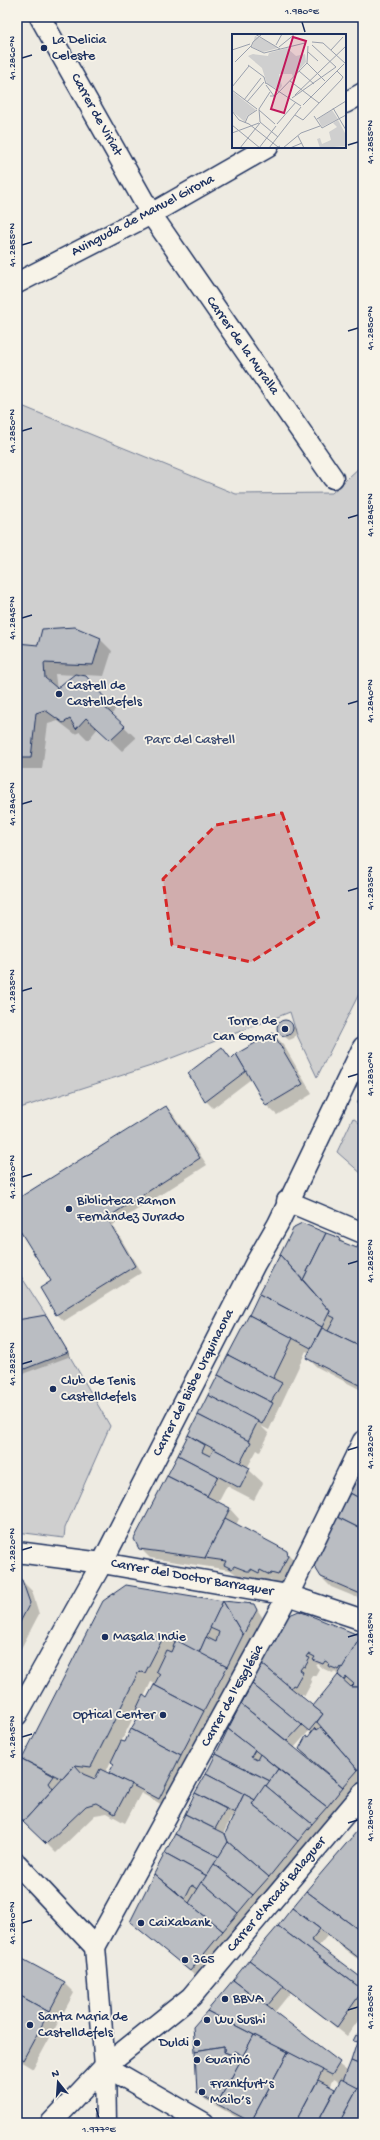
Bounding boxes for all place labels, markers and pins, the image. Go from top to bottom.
place label: La Delicia Celeste [52,32,107,65]
marker: La Delicia Celeste [39,43,49,53]
place label: Castell de Castelldefels [67,678,143,711]
marker: Castell de Castelldefels [54,689,64,699]
place label: Torre de Can Gomar [213,1013,278,1046]
marker: Torre de Can Gomar [280,1024,290,1034]
place label: Biblioteca Ramon Fernàndez Jurado [76,1193,185,1226]
marker: Biblioteca Ramon Fernàndez Jurado [64,1204,74,1214]
place label: Club de Tenis Castelldefels [61,1373,137,1406]
marker: Club de Tenis Castelldefels [48,1384,58,1394]
place label: Masala Indie [113,1629,187,1646]
marker: Masala Indie [100,1632,110,1642]
place label: Optical Center [73,1707,156,1724]
marker: Optical Center [158,1710,168,1720]
place label: Caixabank [149,1915,212,1932]
marker: Caixabank [136,1918,146,1928]
place label: 365 [192,1952,215,1969]
marker: 365 [180,1955,190,1965]
place label: BBVA [232,1991,264,2008]
marker: BBVA [220,1994,230,2004]
place label: Santa Maria de Castelldefels [38,2009,128,2042]
place label: Wu Sushi [215,2012,266,2029]
marker: Wu Sushi [202,2015,212,2025]
marker: Santa Maria de Castelldefels [25,2020,35,2030]
place label: Duldi [158,2035,189,2052]
marker: Duldi [192,2038,202,2048]
place label: Guarinó [205,2052,250,2069]
marker: Guarinó [192,2055,202,2065]
place label: Frankfurt’s Mailo’s [209,2076,275,2109]
marker: Frankfurt’s Mailo’s [197,2087,207,2097]

